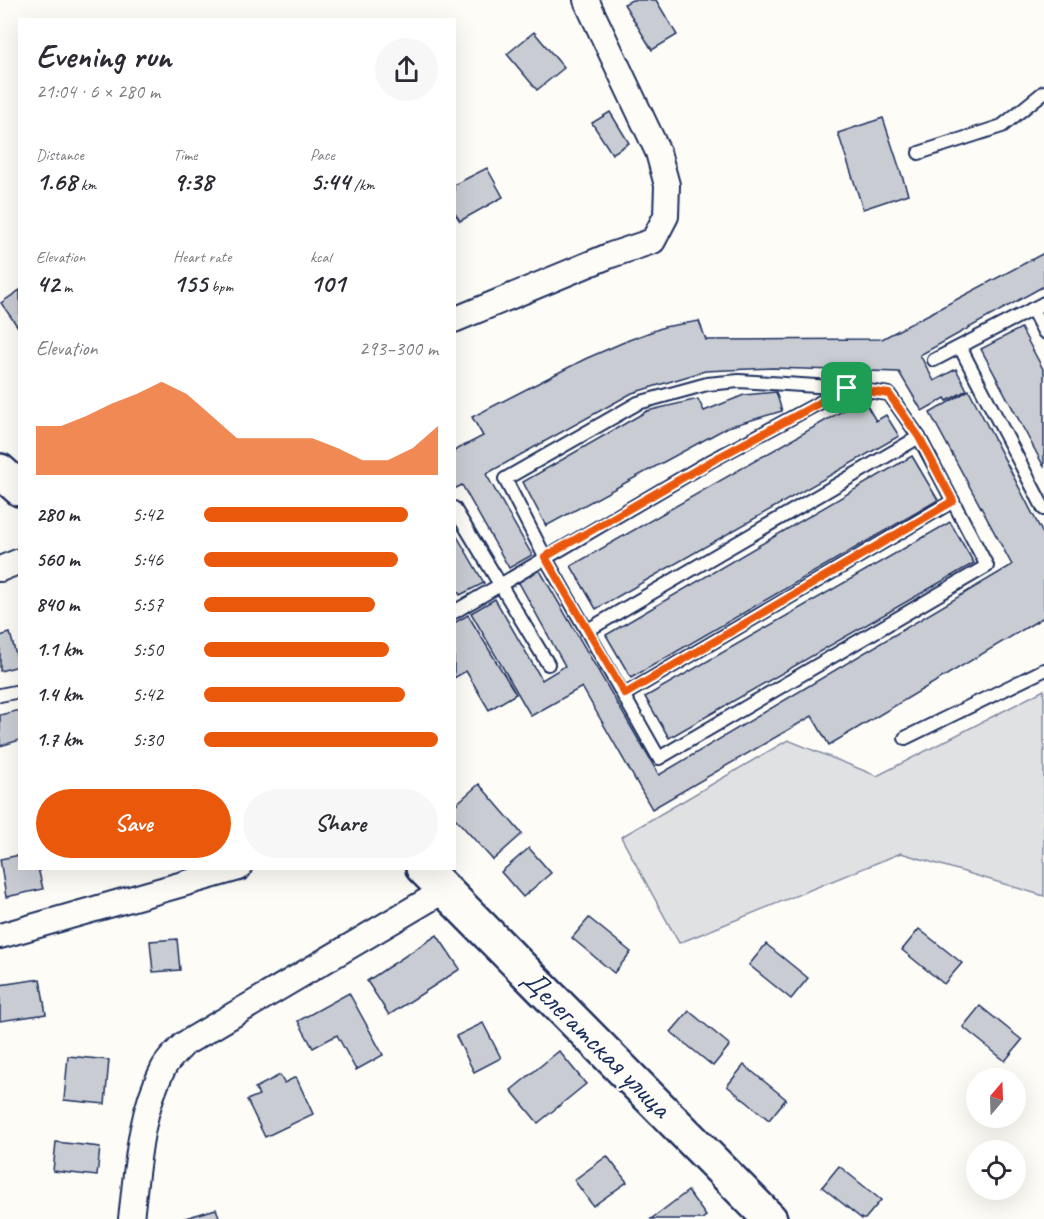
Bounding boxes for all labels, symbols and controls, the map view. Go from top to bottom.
text: Evening run [36,35,171,77]
button: share [375,38,438,101]
text: 21:04 · 6 × 280 m [36,79,160,104]
text: Distance [36,145,84,165]
text: Time [173,145,197,165]
text: Pace [310,145,335,165]
text: 1.68 [36,165,77,198]
text: 9:38 [173,165,213,198]
text: 5:44 [310,165,350,198]
text: km [77,175,96,195]
text: /km [350,175,375,195]
text: Elevation [36,247,85,267]
text: Heart rate [173,247,231,267]
text: kcal [310,247,331,267]
text: 42 [36,267,59,300]
text: 155 [173,267,207,300]
text: 101 [310,267,345,300]
text: m [59,277,72,297]
text: bpm [207,277,233,297]
text: Elevation [36,336,98,361]
text: 293–300 m [359,336,438,361]
pin [821,362,872,413]
icon: arrive [830,371,863,404]
text: 280 m [36,502,79,527]
text: 5:42 [132,502,163,527]
text: 560 m [36,547,79,572]
text: 5:46 [132,547,163,572]
text: 840 m [36,592,79,617]
text: 5:57 [132,592,163,617]
text: 1.1 km [36,637,83,662]
text: 5:50 [132,637,163,662]
text: 1.4 km [36,682,83,707]
text: 5:42 [132,682,163,707]
text: 1.7 km [36,727,82,752]
text: 5:30 [132,727,163,752]
button: Save [36,789,231,858]
button: Share [243,789,438,858]
street label: Делегатская улица [514,960,681,1127]
north arrow [966,1068,1026,1128]
map controls [966,1068,1026,1200]
button: locate [966,1140,1026,1200]

